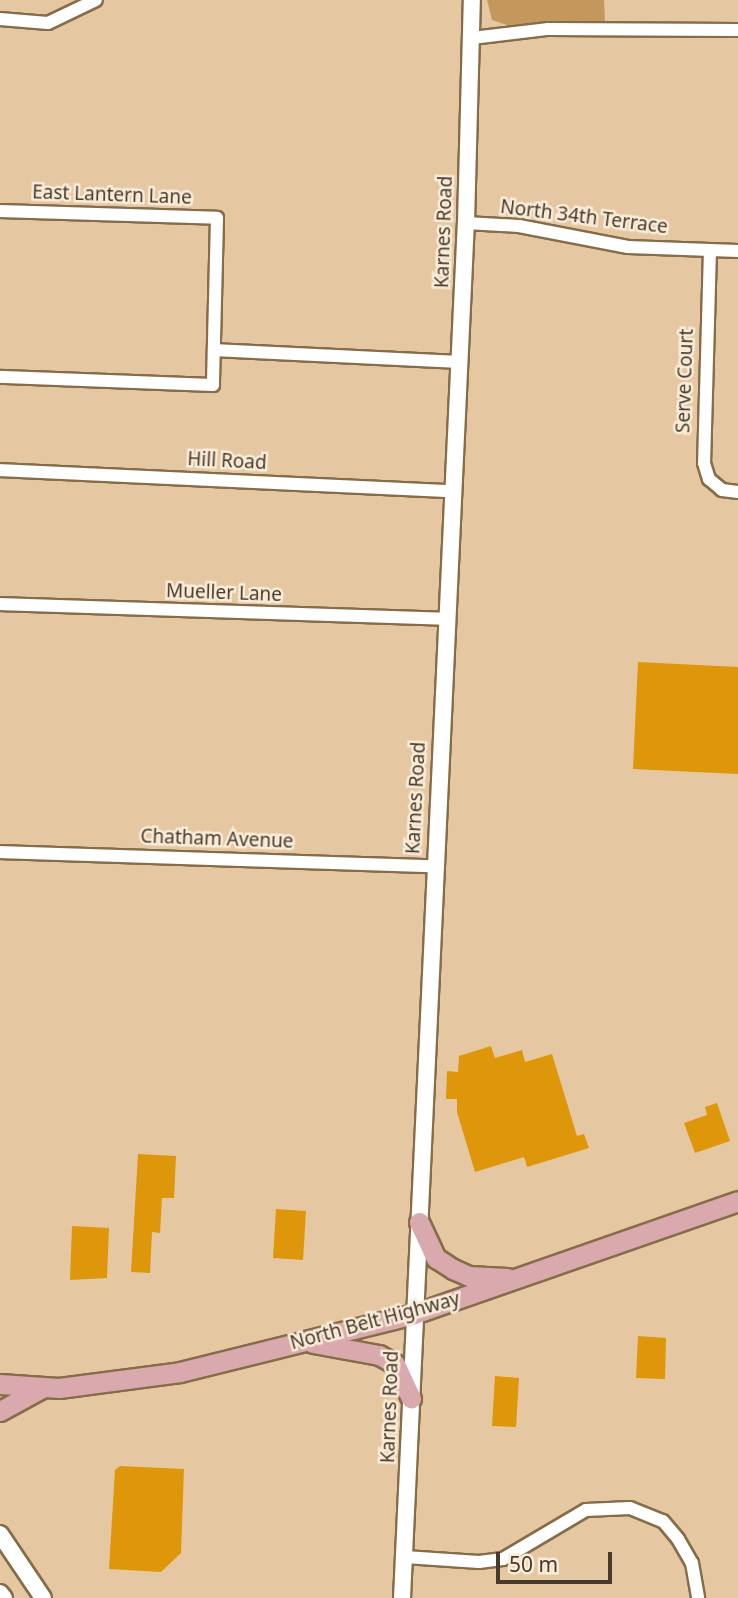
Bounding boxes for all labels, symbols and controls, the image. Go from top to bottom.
street label: Karnes Road [431,175,457,289]
street label: East Lantern Lane [32,181,192,209]
street label: North 34th Terrace [499,195,669,239]
street label: Serve Court [672,329,698,433]
street label: Hill Road [187,448,267,474]
street label: Mueller Lane [166,580,282,606]
street label: Karnes Road [402,741,430,855]
street label: Chatham Avenue [140,825,294,853]
street label: North Belt Highway [288,1287,462,1355]
street label: Karnes Road [377,1350,403,1464]
scale bar [500,1538,616,1582]
text: 50 m [509,1550,558,1578]

